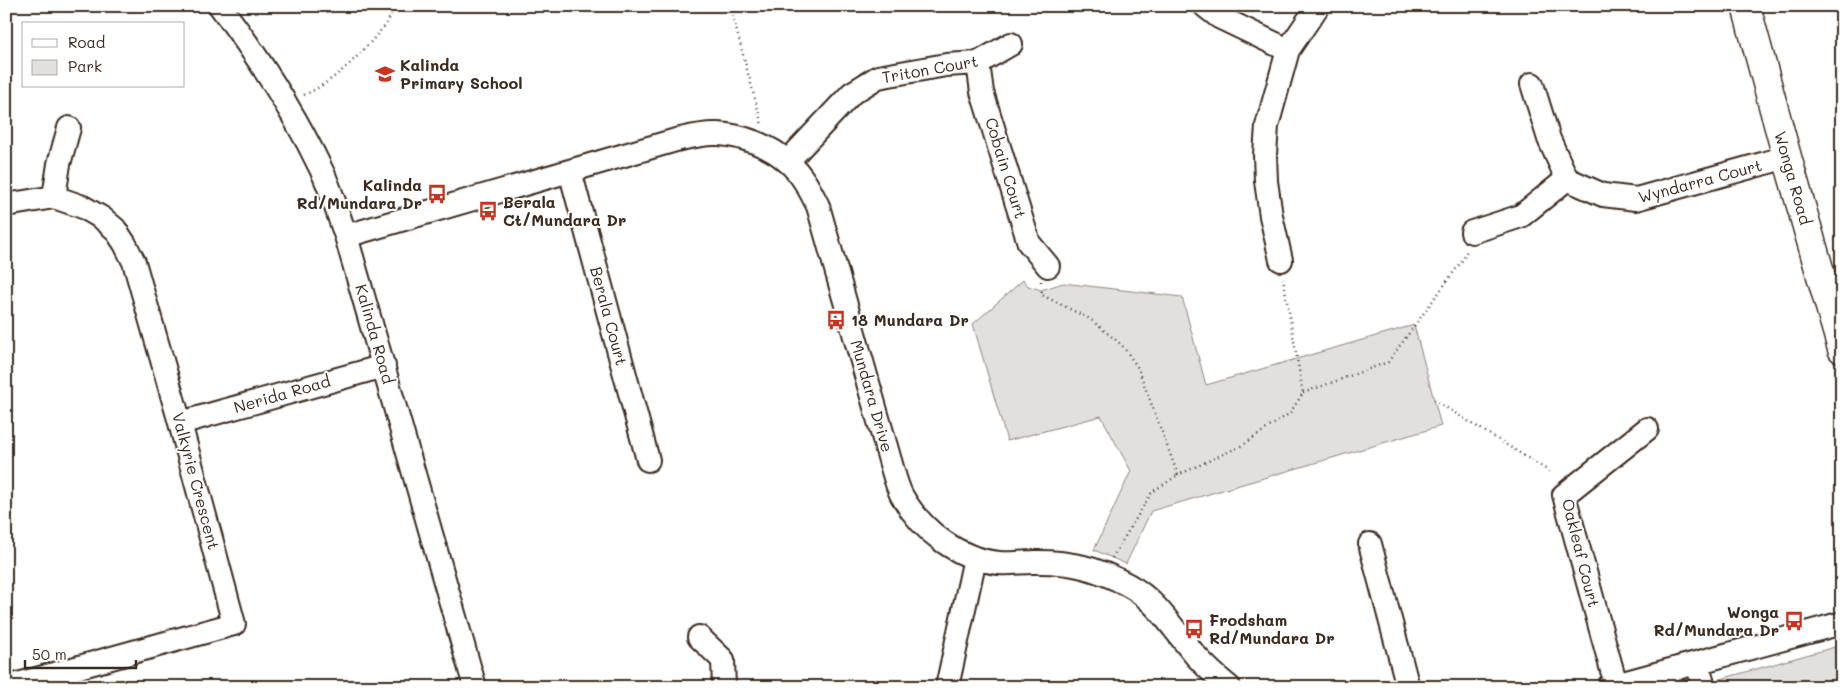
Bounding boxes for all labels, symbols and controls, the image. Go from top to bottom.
legend [22,22,185,88]
text: Road [68,32,105,52]
street label: Triton Court [880,50,980,87]
place label: Kalinda Primary School [400,54,523,93]
text: Park [68,56,102,76]
school or university icon: Kalinda Primary School [374,63,396,85]
street label: Cobain Court [981,115,1032,221]
street label: Wonga Road [1770,129,1817,227]
street label: Wyndarra Court [1636,154,1764,207]
place label: Kalinda Rd/Mundara Dr [296,174,422,213]
bus stop icon: Kalinda Rd/Mundara Dr [426,183,448,205]
place label: Berala Ct/Mundara Dr [503,191,626,230]
bus stop icon: Berala Ct/Mundara Dr [477,200,499,222]
street label: Berala Court [586,264,633,368]
street label: Kalinda Road [351,282,400,386]
bus stop icon: 18 Mundara Dr [825,309,847,331]
place label: 18 Mundara Dr [851,309,969,330]
street label: Mundara Drive [846,337,899,454]
street label: Nerida Road [231,370,333,417]
street label: Valkyrie Crescent [168,410,225,552]
street label: Oakleaf Court [1558,496,1605,609]
place label: Wonga Rd/Mundara Dr [1653,601,1779,640]
place label: Frodsham Rd/Mundara Dr [1209,609,1335,648]
bus stop icon: Wonga Rd/Mundara Dr [1783,610,1805,632]
bus stop icon: Frodsham Rd/Mundara Dr [1183,618,1205,640]
scale bar [25,638,136,670]
text: 50 m [32,644,67,664]

